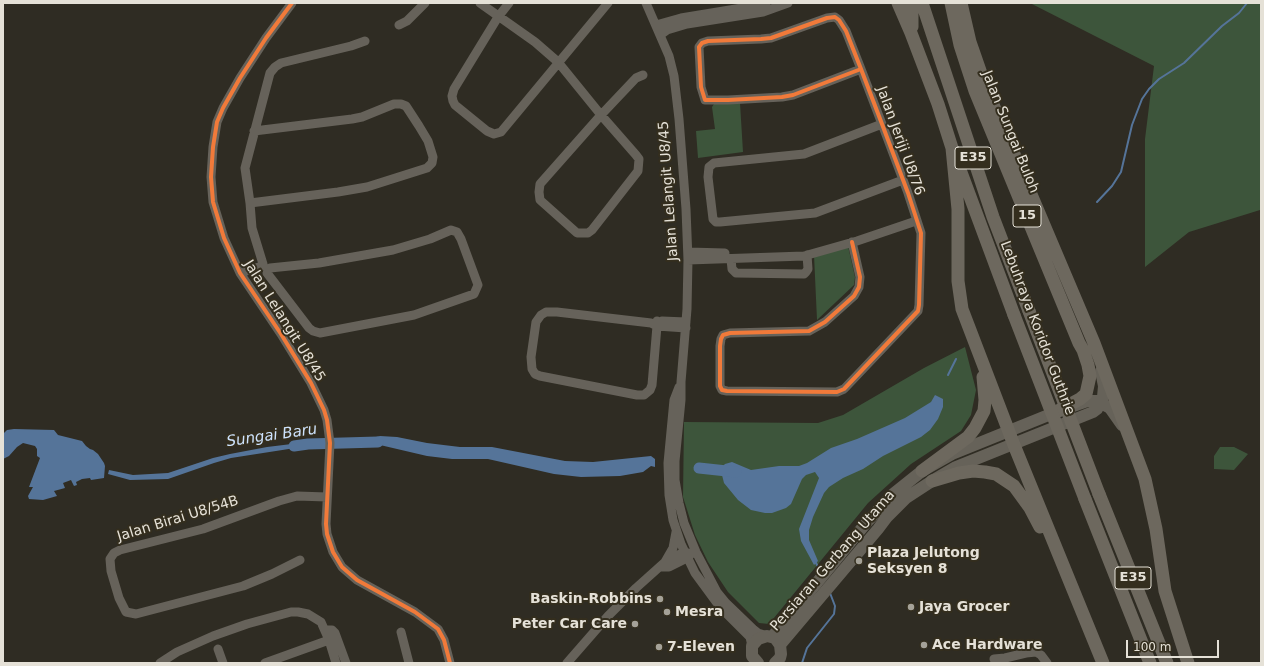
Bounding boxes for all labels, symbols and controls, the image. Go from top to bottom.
street label: Jalan Sungai Buloh [978,68,1042,196]
street label: Jalan Jeriji U8/76 [872,84,928,198]
street label: Jalan Lelangit U8/45 [656,120,682,262]
road number: E35 [955,147,991,169]
road number: 15 [1013,205,1041,227]
street label: Lebuhraya Koridor Guthrie [996,239,1078,417]
street label: Jalan Lelangit U8/45 [240,257,328,385]
water label: Sungai Baru [226,421,318,451]
street label: Persiaran Gerbang Utama [767,487,899,635]
street label: Jalan Birai U8/54B [115,493,241,545]
place label: Plaza Jelutong Seksyen 8 [867,545,980,578]
marker: Plaza Jelutong Seksyen 8 [854,556,864,566]
road number: E35 [1115,567,1151,589]
place label: Baskin-Robbins [530,591,652,607]
marker: Baskin-Robbins [655,594,665,604]
place label: Jaya Grocer [919,599,1009,615]
marker: Jaya Grocer [906,602,916,612]
place label: Mesra [675,604,723,620]
marker: Mesra [662,607,672,617]
place label: Peter Car Care [512,616,627,632]
marker: Peter Car Care [630,619,640,629]
scale bar [1128,632,1221,658]
place label: Ace Hardware [932,637,1042,653]
place label: 7-Eleven [667,639,735,655]
marker: Ace Hardware [919,640,929,650]
text: 100 m [1133,640,1171,654]
marker: 7-Eleven [654,642,664,652]

